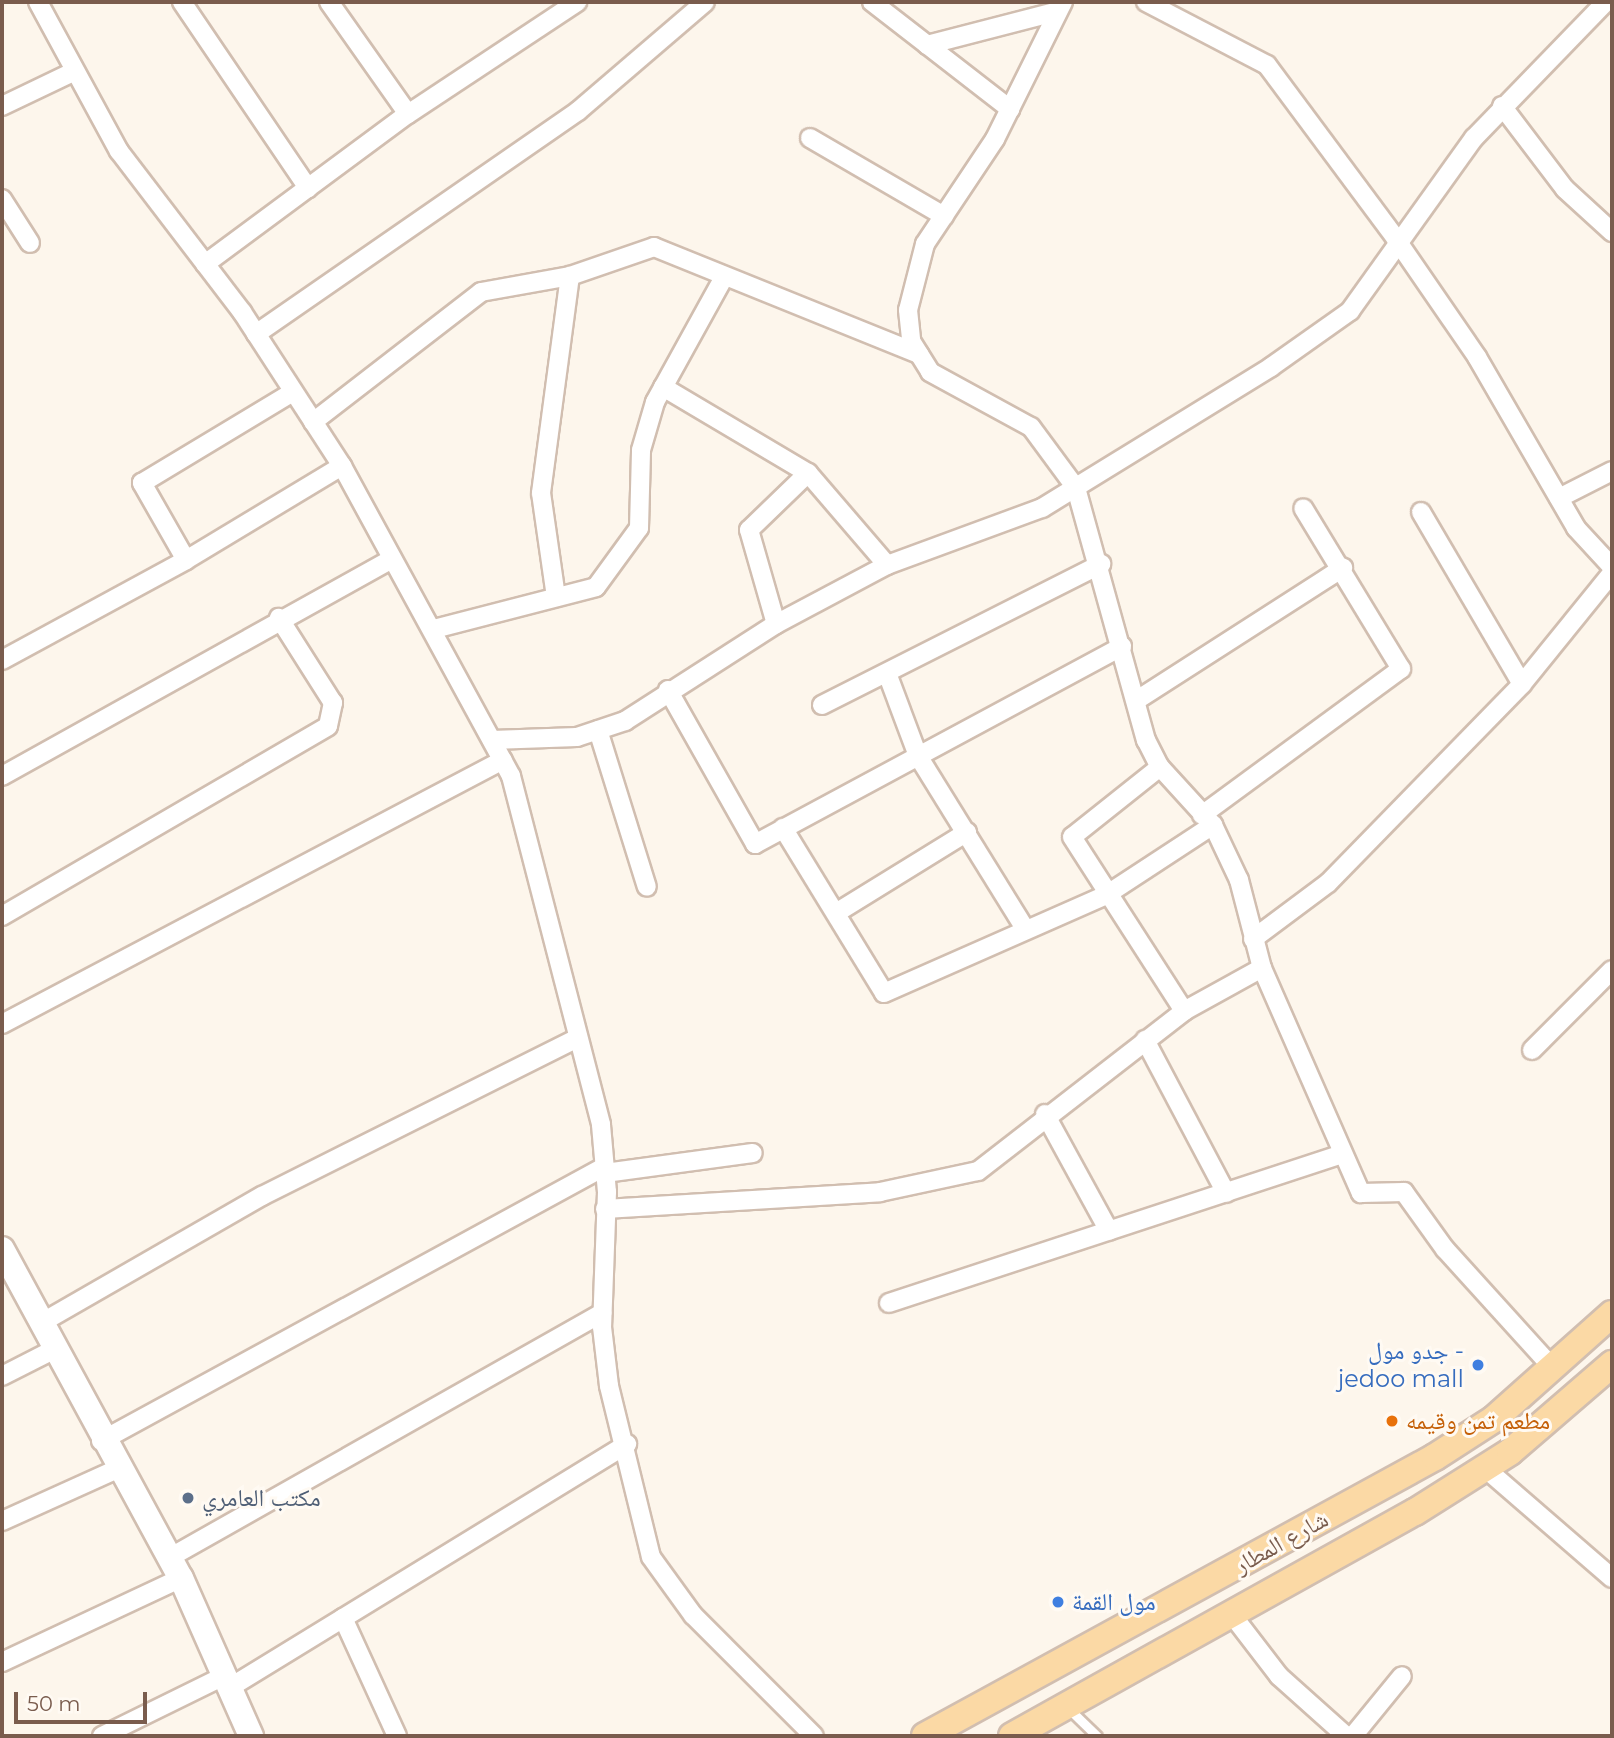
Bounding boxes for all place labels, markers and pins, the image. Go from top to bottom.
place label: جدو مول - jedoo mall [1338,1337,1464,1393]
marker: جدو مول - jedoo mall [1470,1357,1486,1373]
place label: مطعم تمن وقيمه [1406,1407,1550,1435]
marker: مطعم تمن وقيمه [1384,1413,1400,1429]
place label: مكتب العامري [202,1484,321,1512]
marker: مكتب العامري [180,1490,196,1506]
place label: مول القمة [1072,1588,1156,1616]
marker: مول القمة [1050,1594,1066,1610]

